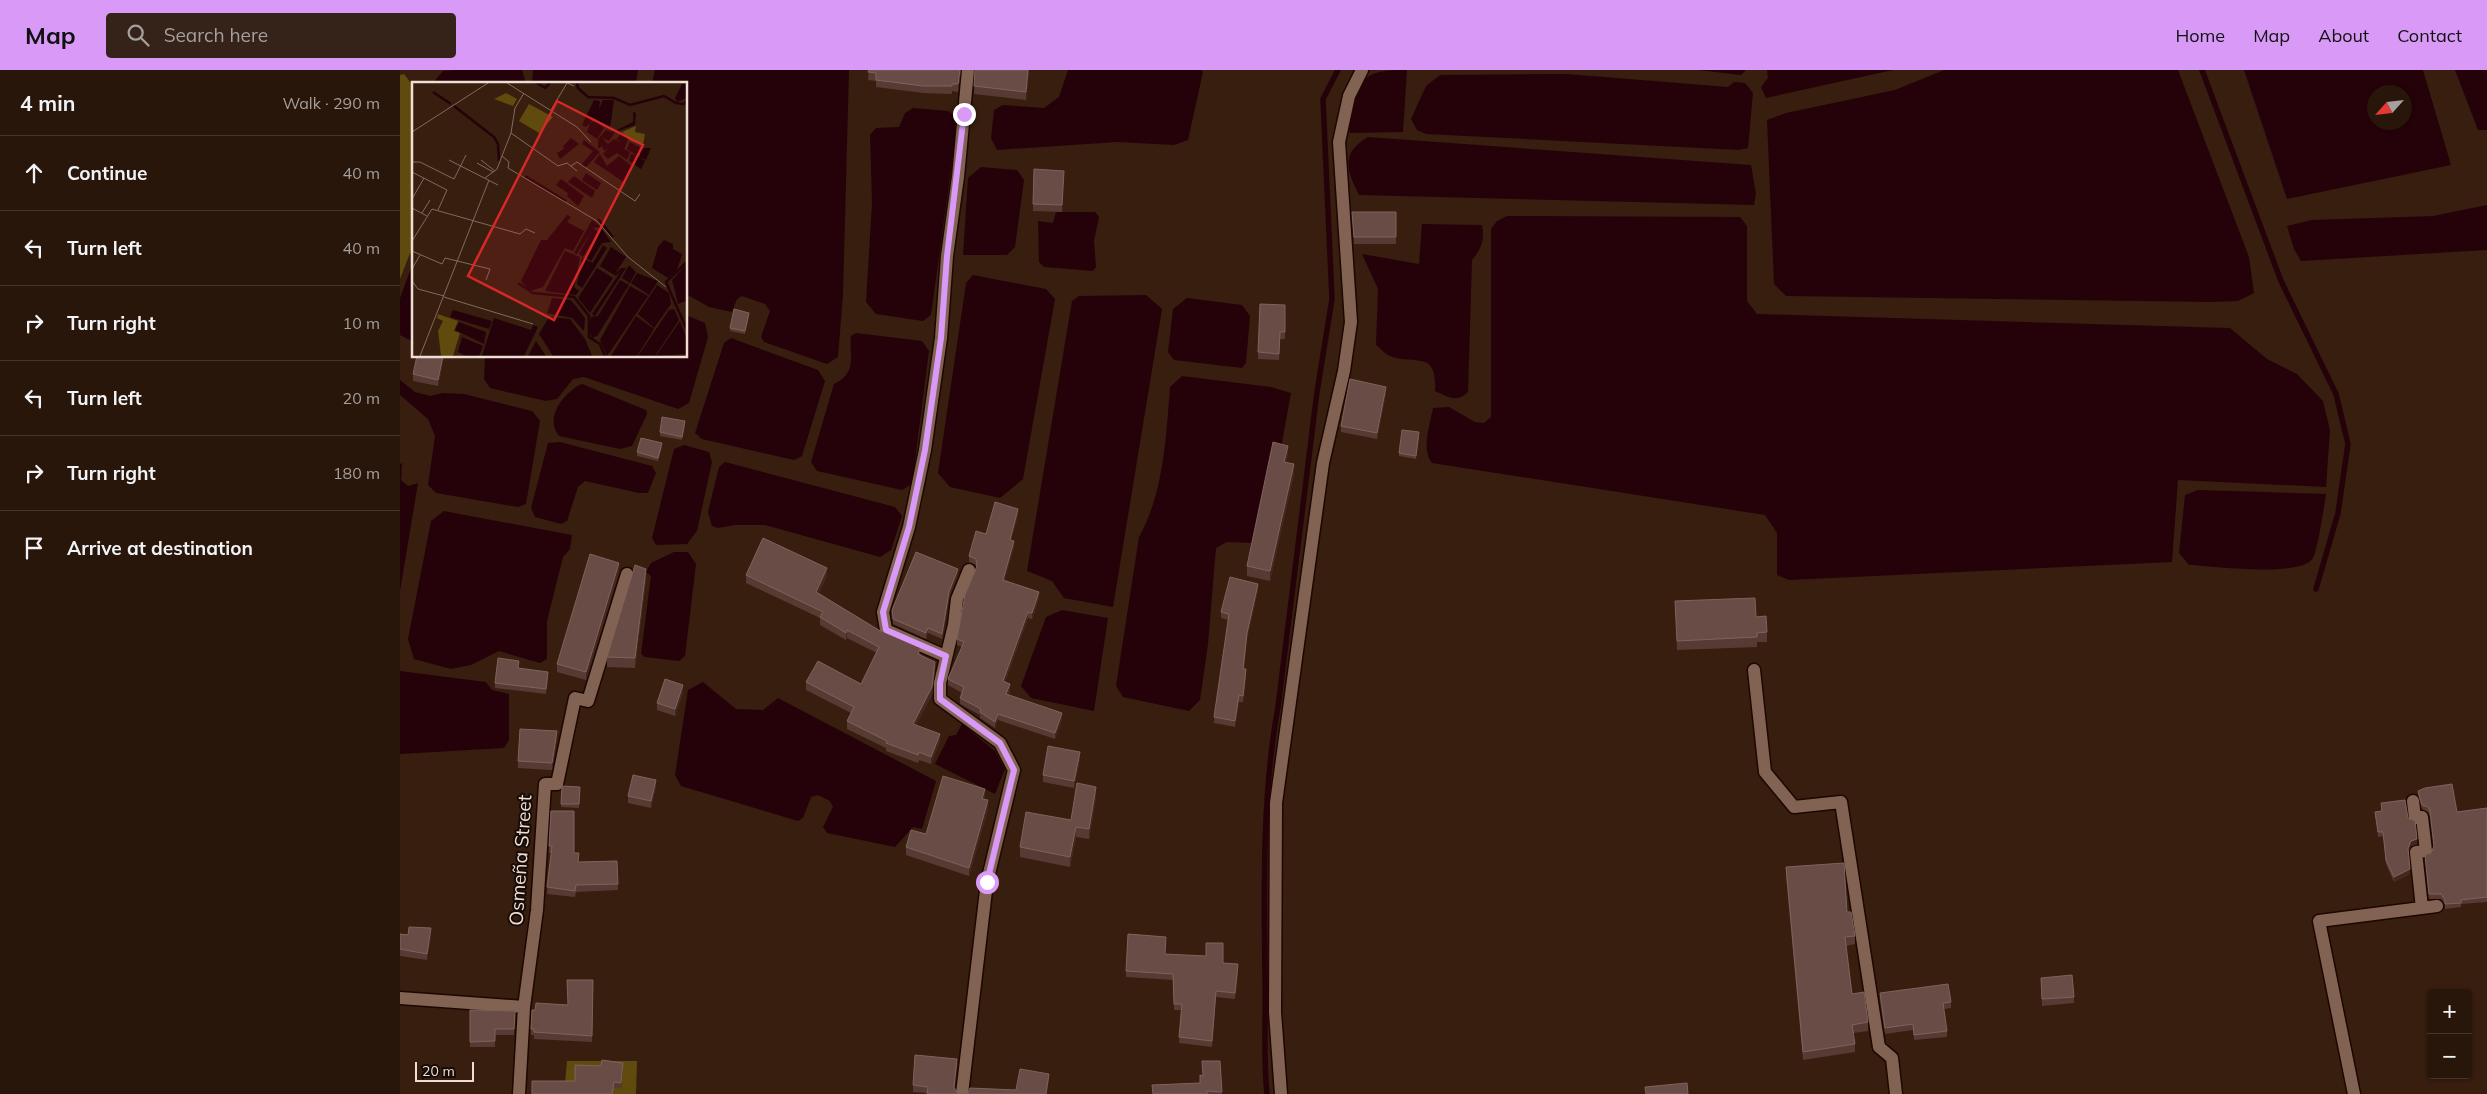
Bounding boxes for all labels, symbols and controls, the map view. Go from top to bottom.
search box [106,13,456,58]
text: Map [25,20,76,50]
icon: search [124,21,152,49]
text: Search here [164,23,268,47]
text: Home [2175,24,2225,47]
text: Map [2253,24,2290,47]
text: About [2318,24,2369,47]
text: Contact [2397,24,2462,47]
inset map [412,82,688,358]
north arrow [2367,85,2412,130]
text: 4 min [20,90,75,116]
text: Walk · 290 m [282,93,380,113]
route end [953,103,976,126]
icon: ahead [20,159,48,187]
text: Continue [67,161,147,185]
text: 40 m [343,163,380,183]
icon: left [20,234,48,262]
text: Turn left [67,236,142,260]
text: 40 m [343,238,380,258]
icon: right [20,309,48,337]
text: Turn right [67,311,156,335]
text: 10 m [343,313,380,333]
icon: left [20,384,48,412]
text: Turn left [67,386,142,410]
text: 20 m [343,388,380,408]
icon: right [20,459,48,487]
text: Turn right [67,461,156,485]
text: 180 m [333,463,380,483]
icon: arrive [20,534,48,562]
text: Arrive at destination [67,536,253,560]
street label: Osmeña Street [503,793,537,926]
route start [976,871,999,894]
map controls [2427,989,2472,1079]
button: + [2427,989,2472,1034]
button: − [2427,1034,2472,1079]
scale bar [415,1059,474,1082]
text: 20 m [422,1062,455,1080]

